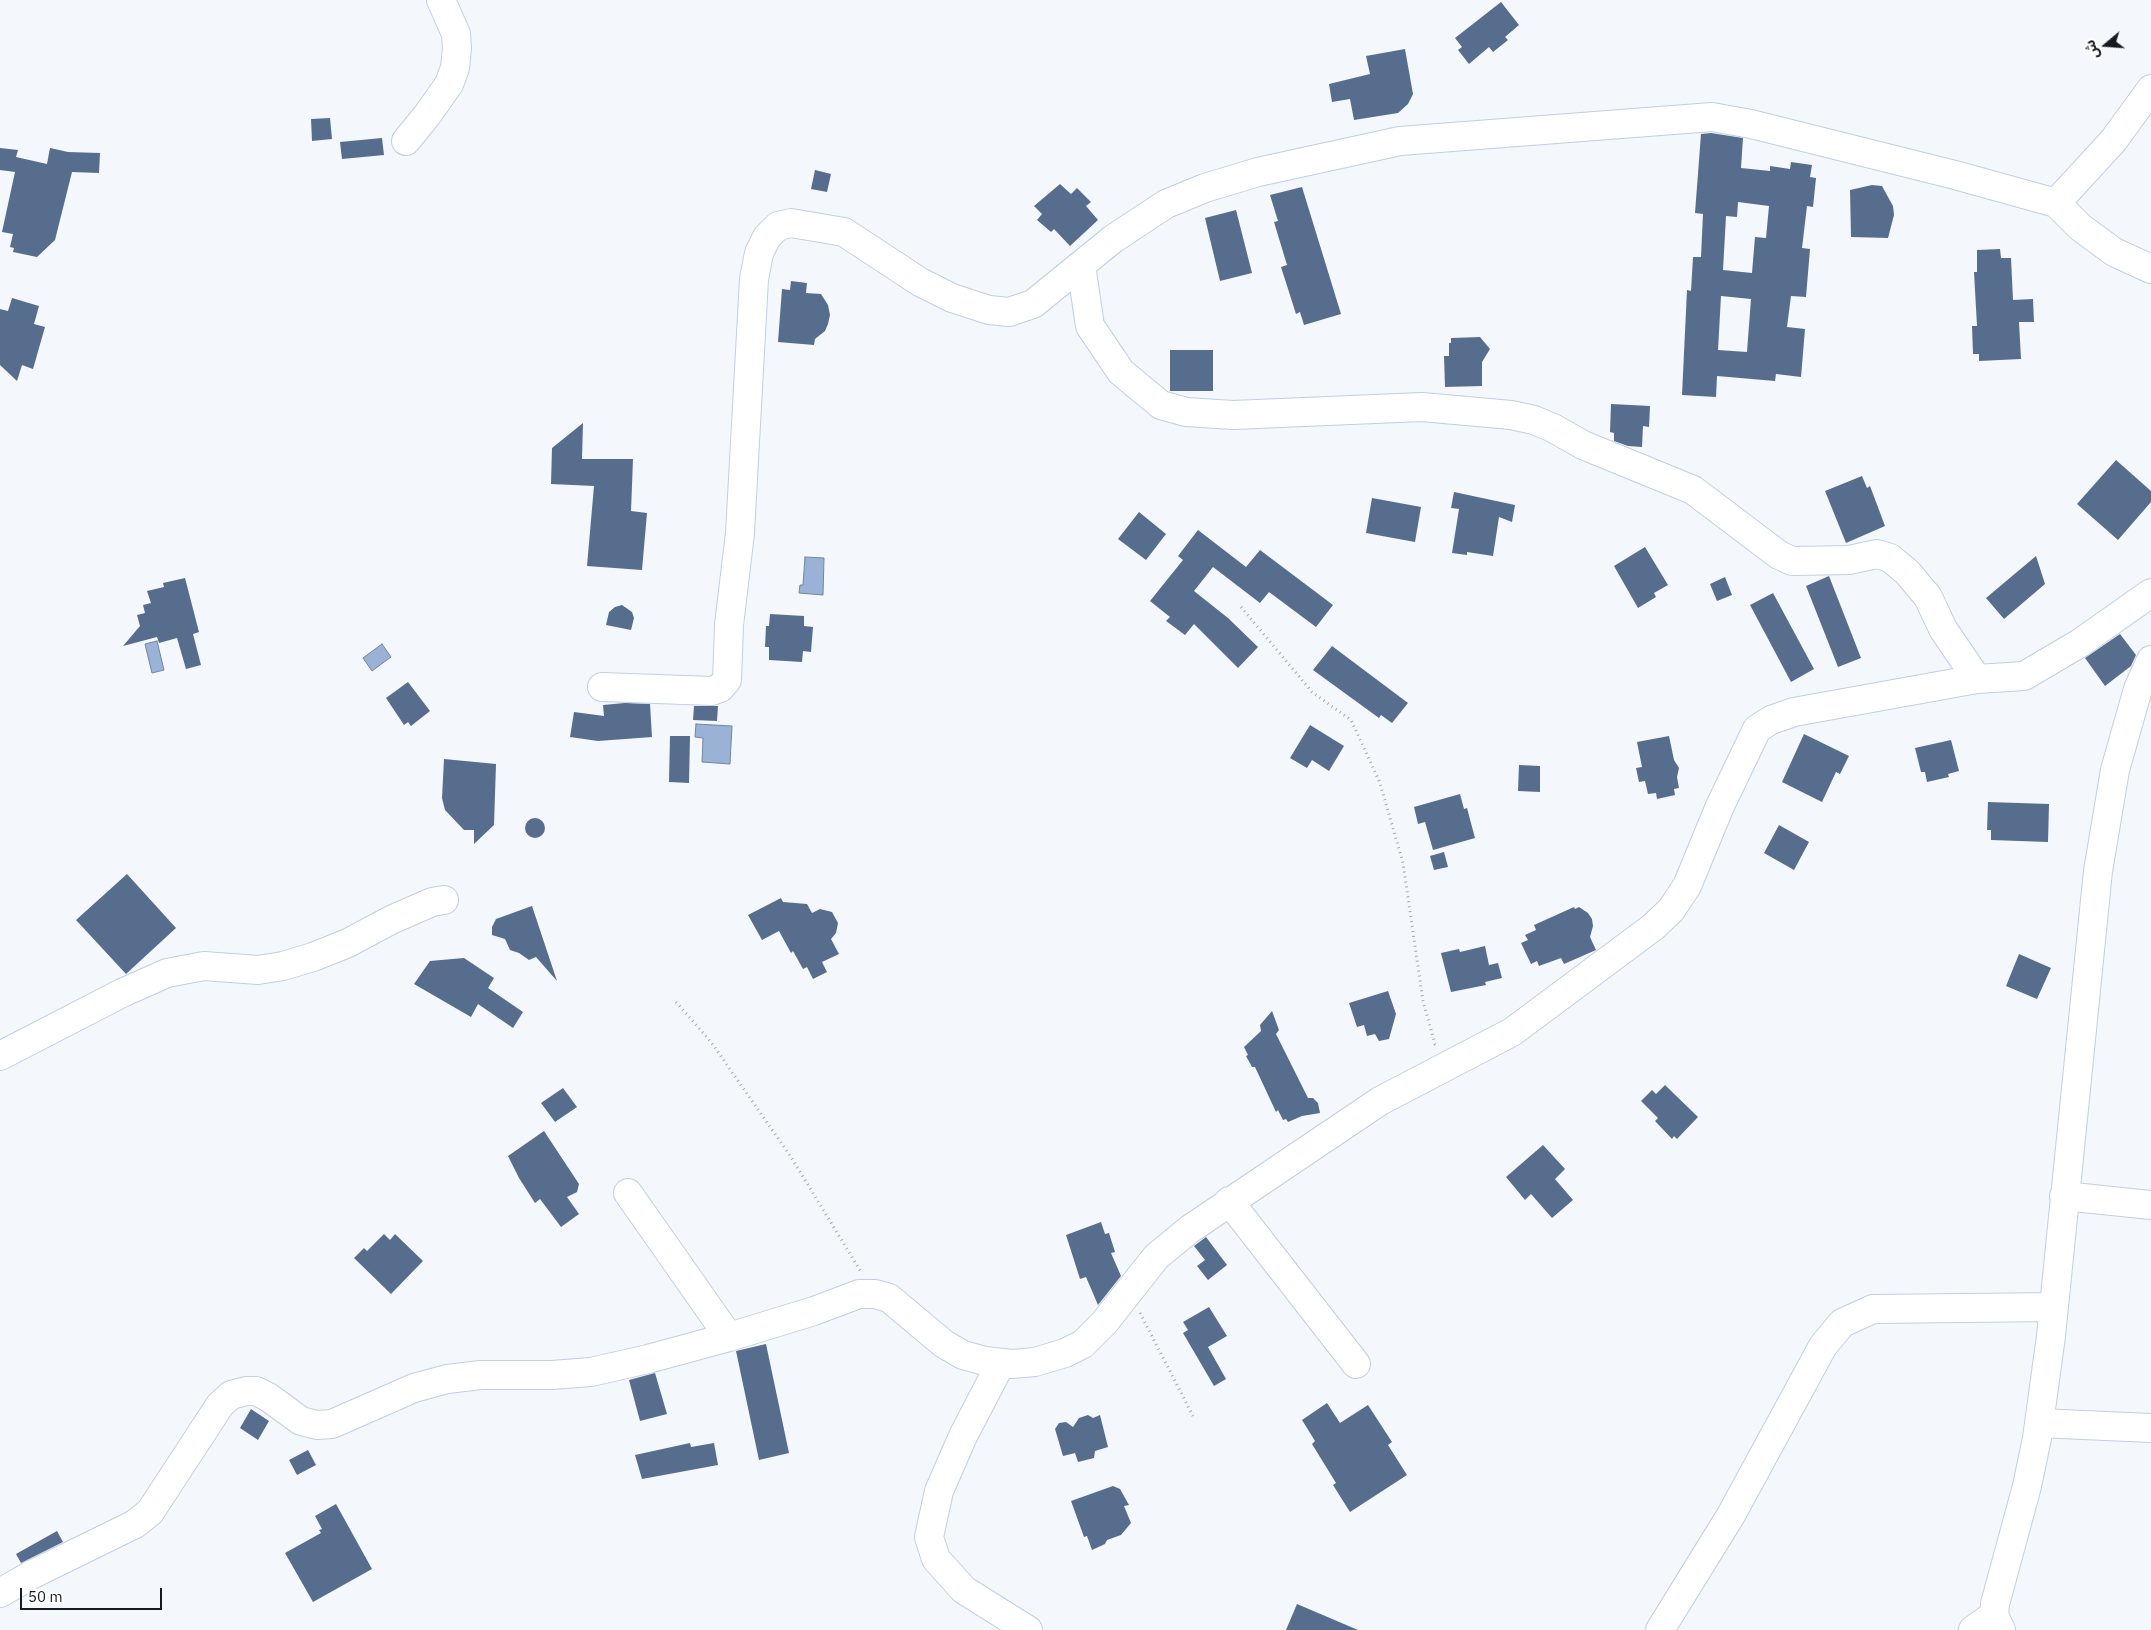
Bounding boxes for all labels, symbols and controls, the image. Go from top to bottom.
north arrow [2081,20,2131,70]
text: ش [2080,38,2103,62]
scale bar [22,1578,165,1610]
text: 50 m [28,1587,63,1606]

